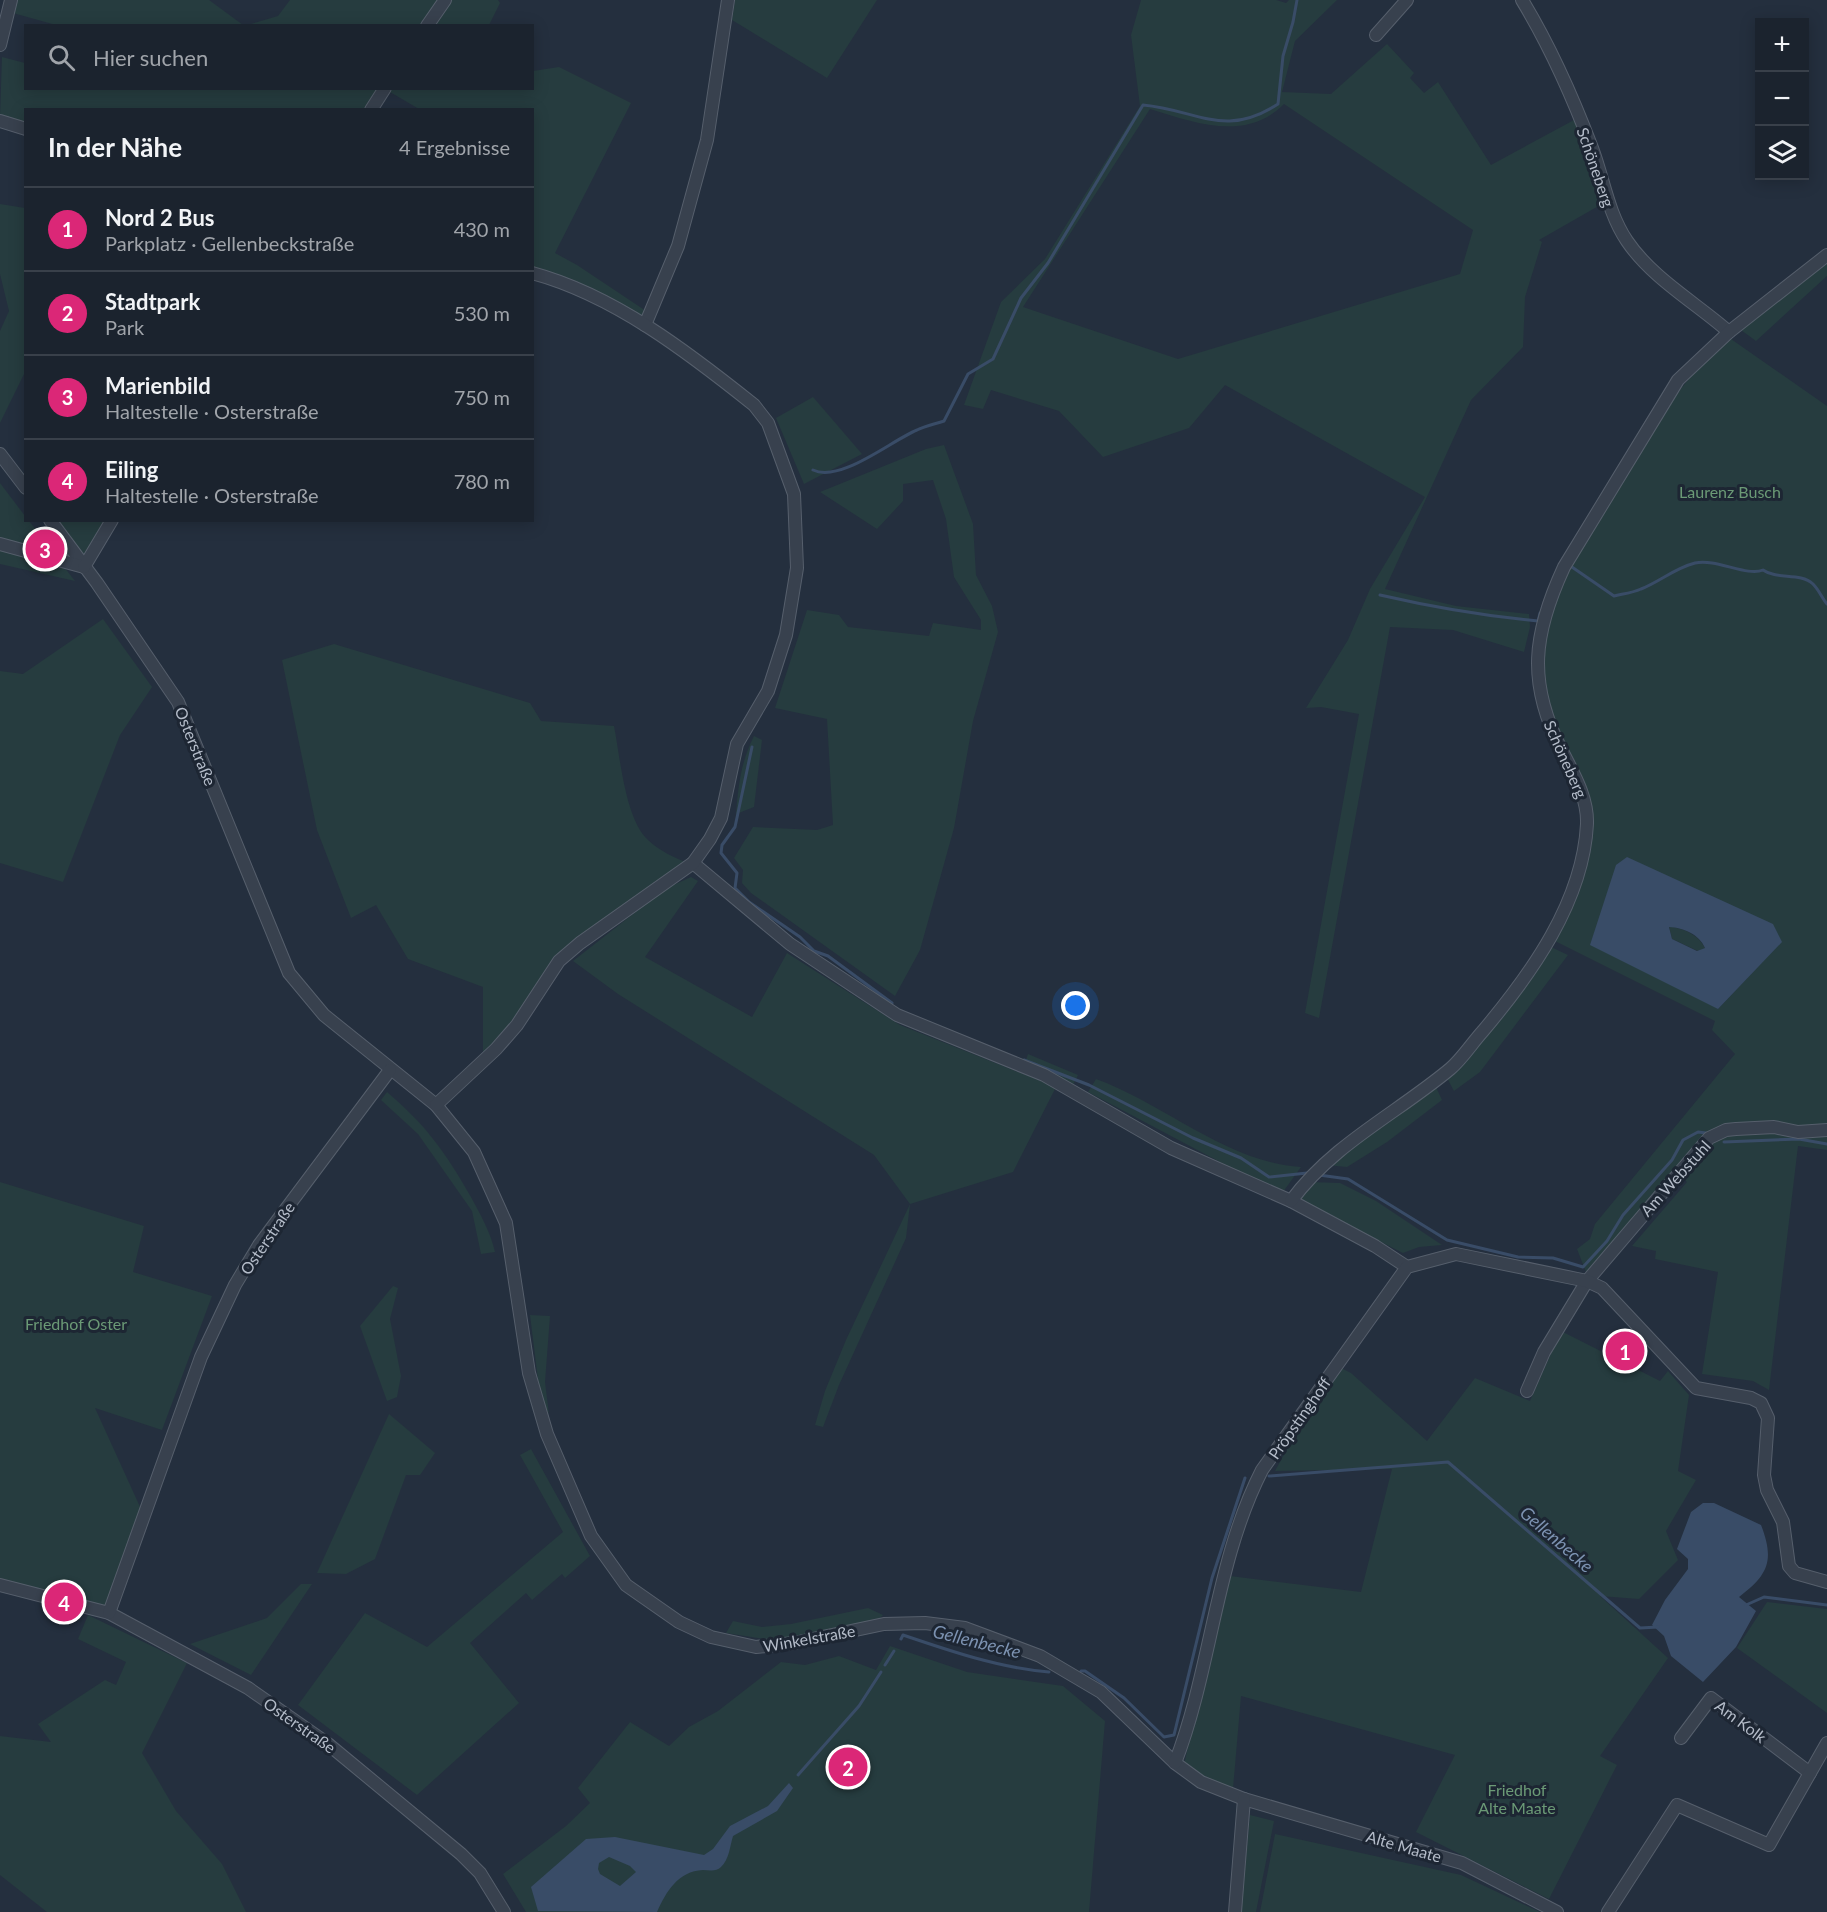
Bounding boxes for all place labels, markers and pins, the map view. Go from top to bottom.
pin: 3 [26,526,64,572]
pin: 1 [1606,1328,1644,1374]
pin: 4 [44,1580,84,1624]
pin: 2 [828,1744,868,1790]

